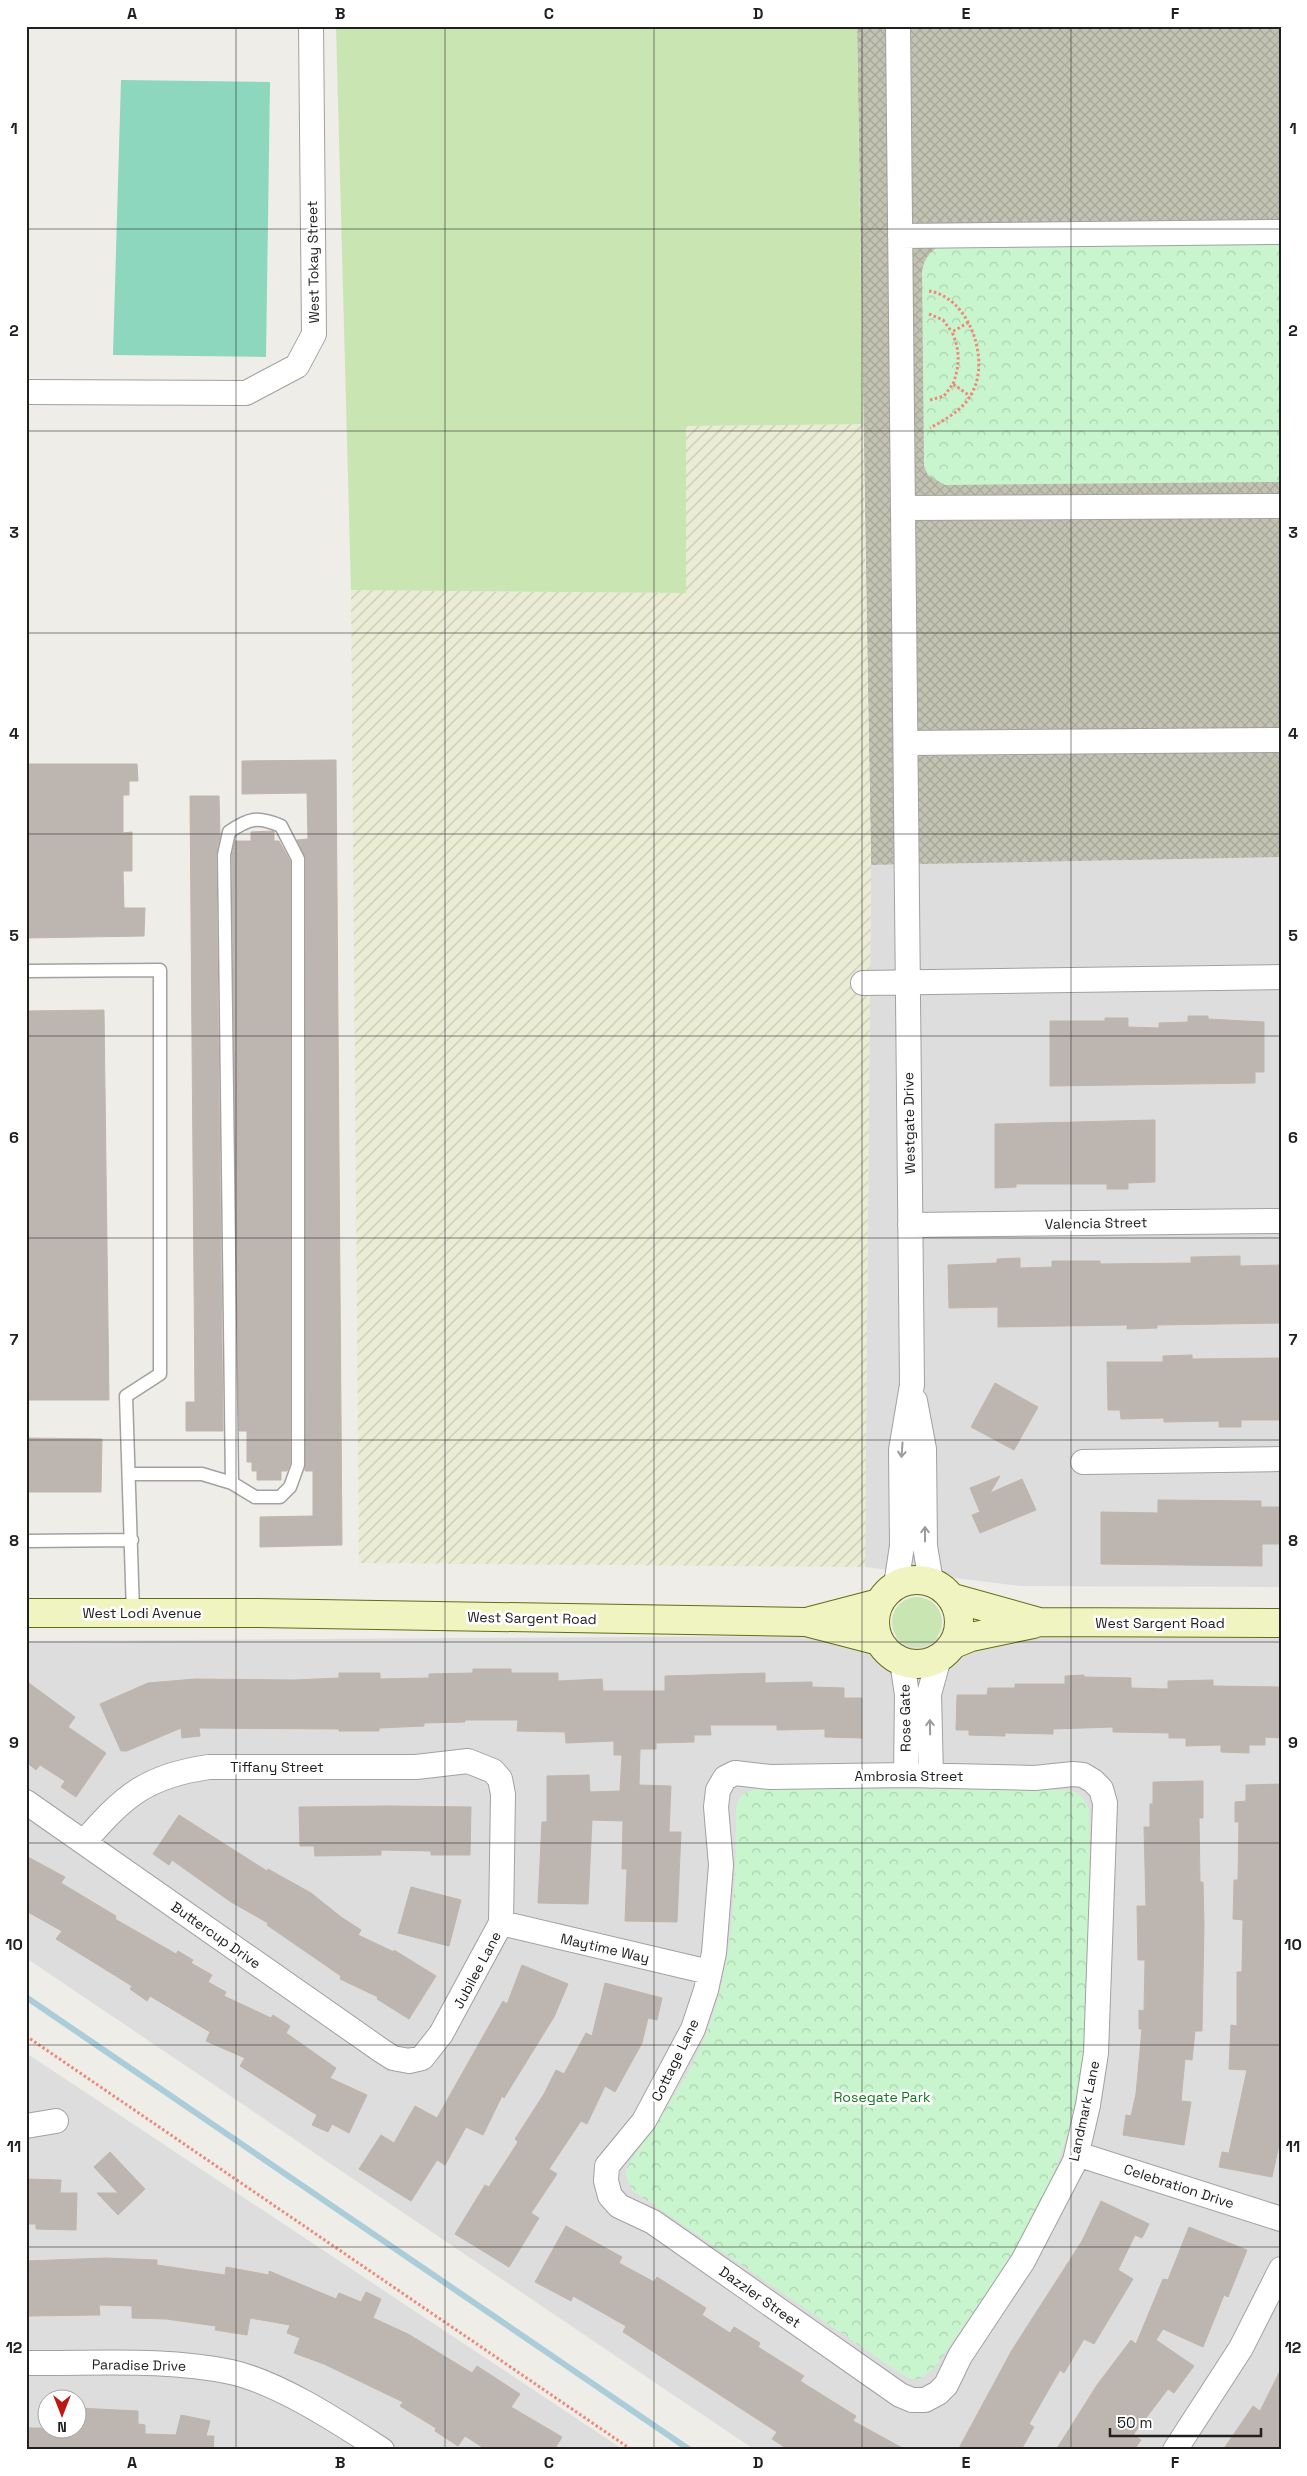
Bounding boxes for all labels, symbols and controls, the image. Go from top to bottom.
text: A [127,3,137,24]
text: B [335,3,345,24]
text: C [544,3,554,24]
text: D [753,3,763,24]
text: E [962,3,971,24]
text: F [1171,3,1180,24]
text: 1 [10,118,18,139]
text: 1 [1289,118,1297,139]
street label: West Tokay Street [303,200,323,324]
text: 2 [9,320,19,341]
text: 2 [1288,320,1298,341]
text: 3 [9,522,19,543]
text: 3 [1288,522,1298,543]
text: 4 [9,723,19,744]
text: 4 [1288,723,1298,744]
text: 5 [9,925,19,946]
text: 5 [1288,925,1298,946]
street label: Westgate Drive [899,1072,919,1174]
text: 6 [9,1127,19,1148]
text: 6 [1288,1127,1298,1148]
street label: Valencia Street [1044,1213,1148,1233]
text: 7 [10,1329,19,1350]
text: 7 [1289,1329,1298,1350]
one-way arrow [897,1442,907,1458]
one-way arrow [920,1526,929,1542]
text: 8 [9,1530,19,1551]
text: 8 [1288,1530,1298,1551]
street label: West Lodi Avenue [82,1604,202,1622]
street label: West Sargent Road [467,1608,597,1628]
street label: West Sargent Road [1095,1614,1225,1632]
street label: Rose Gate [895,1684,915,1752]
one-way arrow [925,1719,935,1736]
text: 9 [9,1732,19,1753]
text: 9 [1288,1732,1298,1753]
street label: Tiffany Street [230,1758,324,1776]
street label: Ambrosia Street [855,1767,963,1785]
street label: Buttercup Drive [168,1897,264,1973]
street label: Jubilee Lane [449,1928,505,2012]
street label: Maytime Way [559,1929,651,1967]
text: 10 [5,1934,23,1955]
text: 10 [1284,1934,1302,1955]
street label: Cottage Lane [647,2016,703,2104]
street label: Landmark Lane [1065,2059,1103,2163]
park label: Rosegate Park [834,2088,931,2106]
text: 11 [7,2136,21,2157]
text: 11 [1286,2136,1300,2157]
street label: Celebration Drive [1122,2160,1236,2212]
street label: Dazzler Street [716,2262,804,2332]
text: 12 [6,2337,22,2358]
text: 12 [1285,2337,1301,2358]
street label: Paradise Drive [92,2355,186,2375]
north arrow [38,2388,88,2438]
scale bar [1110,2406,1261,2438]
text: 50 m [1117,2413,1152,2432]
text: N [57,2418,67,2436]
text: A [127,2452,137,2473]
text: B [335,2452,345,2473]
text: C [544,2452,554,2473]
text: D [753,2452,763,2473]
text: E [962,2452,971,2473]
text: F [1171,2452,1180,2473]

